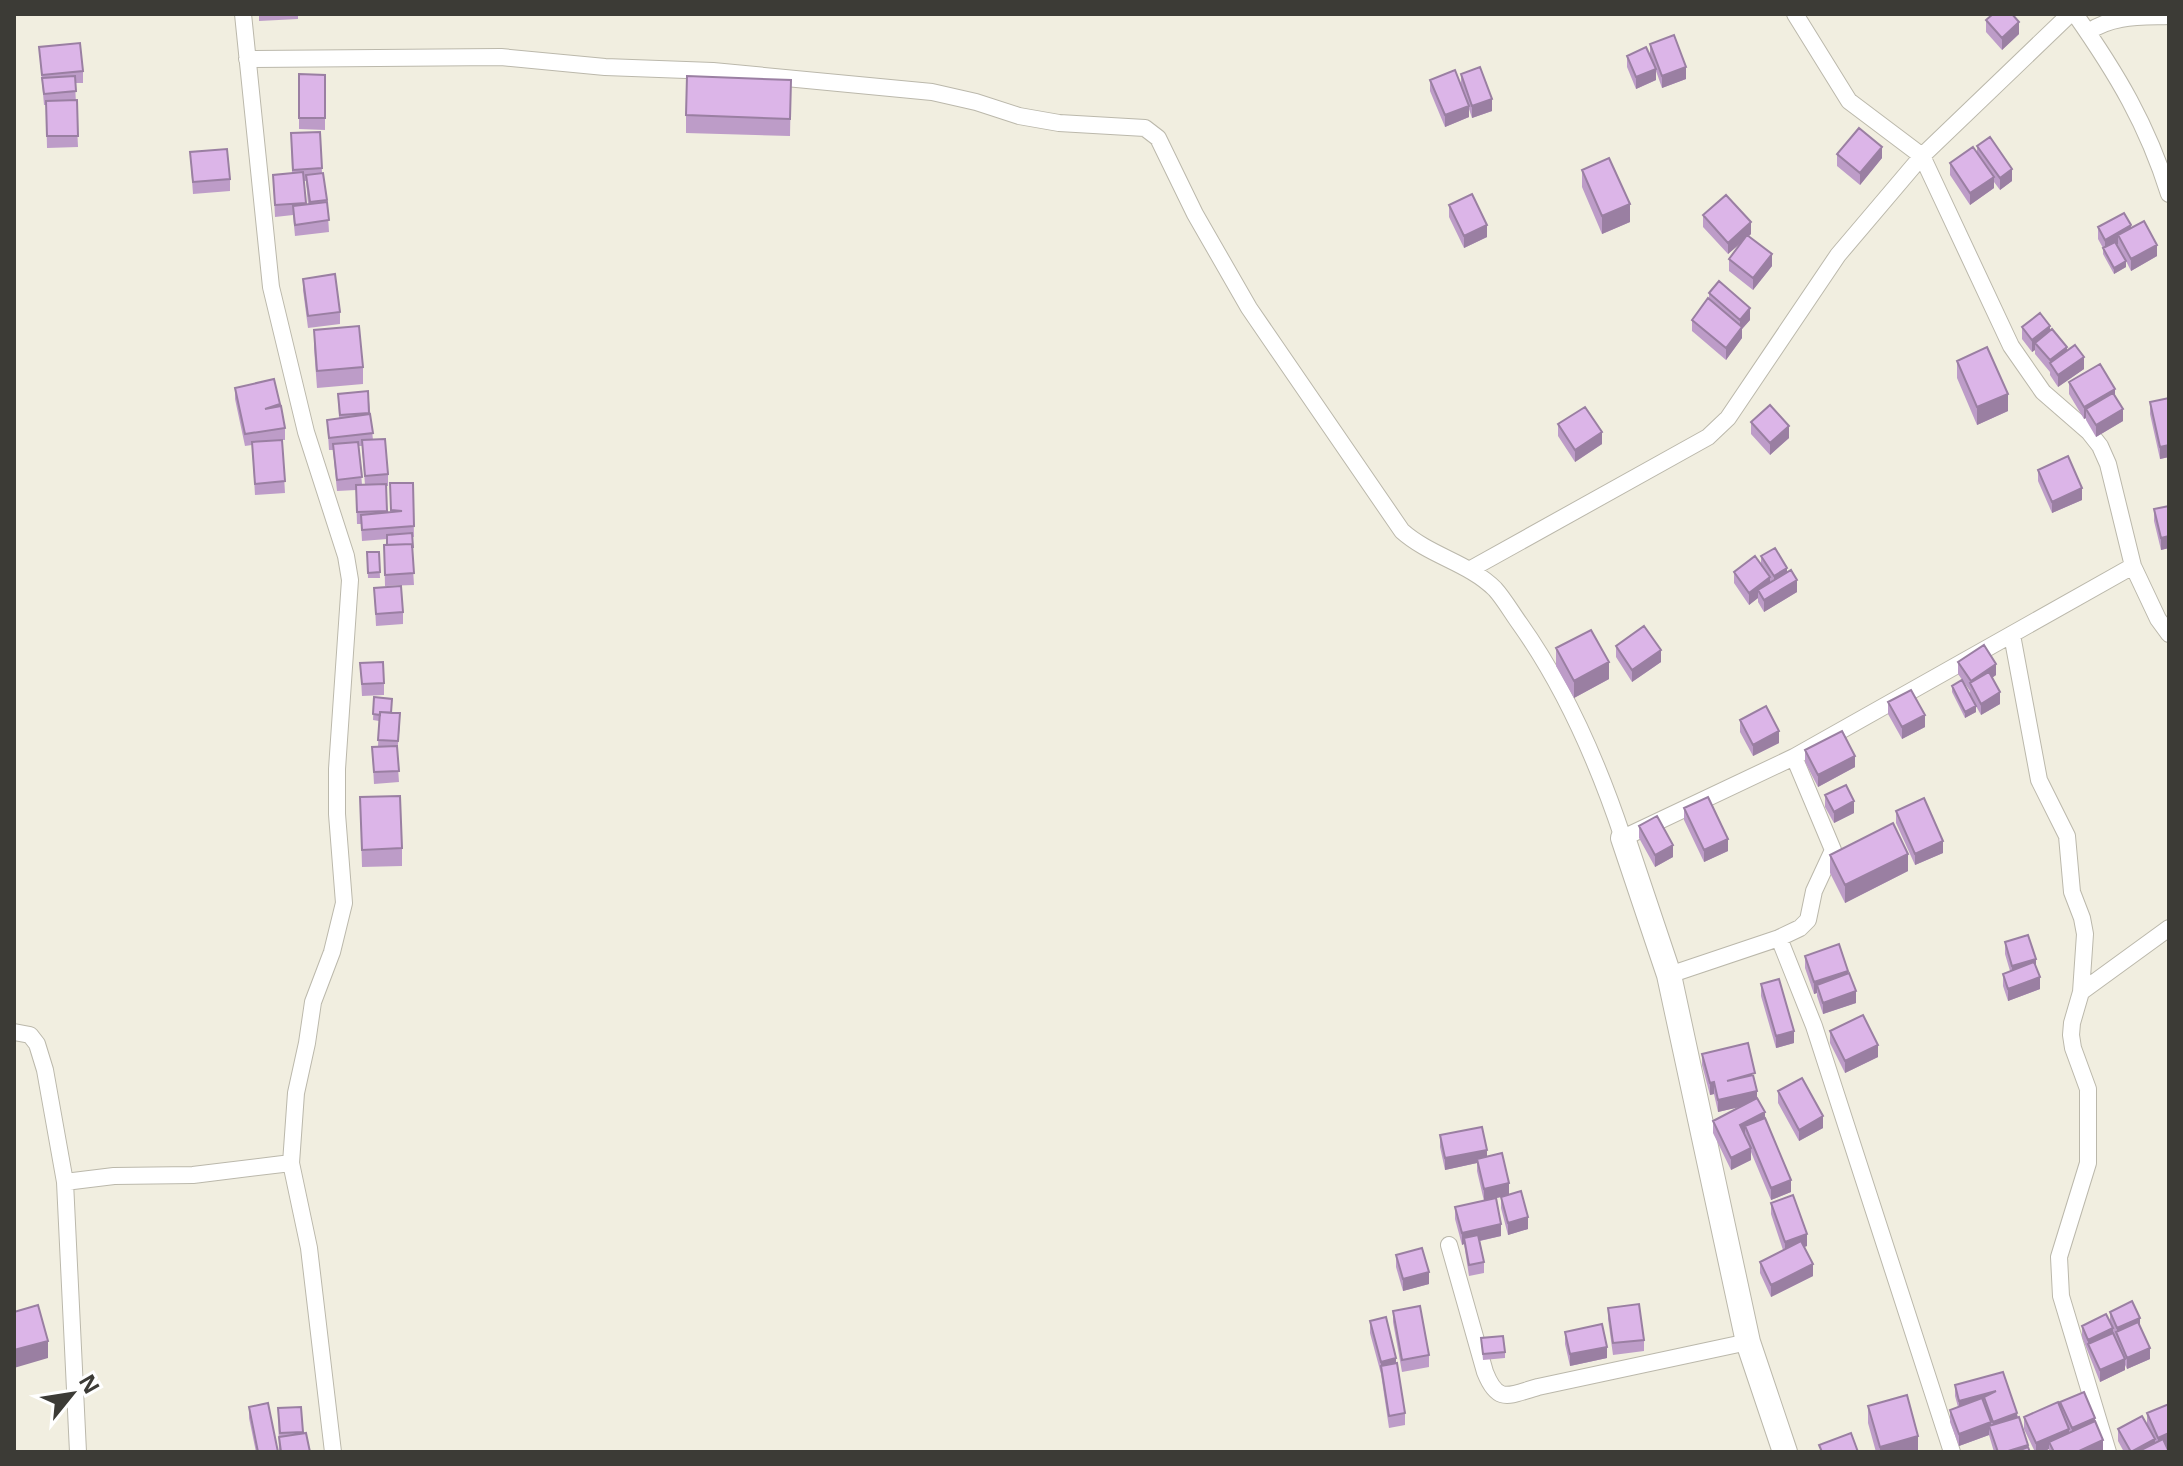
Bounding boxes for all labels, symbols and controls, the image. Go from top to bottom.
north arrow [32,1354,112,1434]
text: N [73,1368,108,1399]

